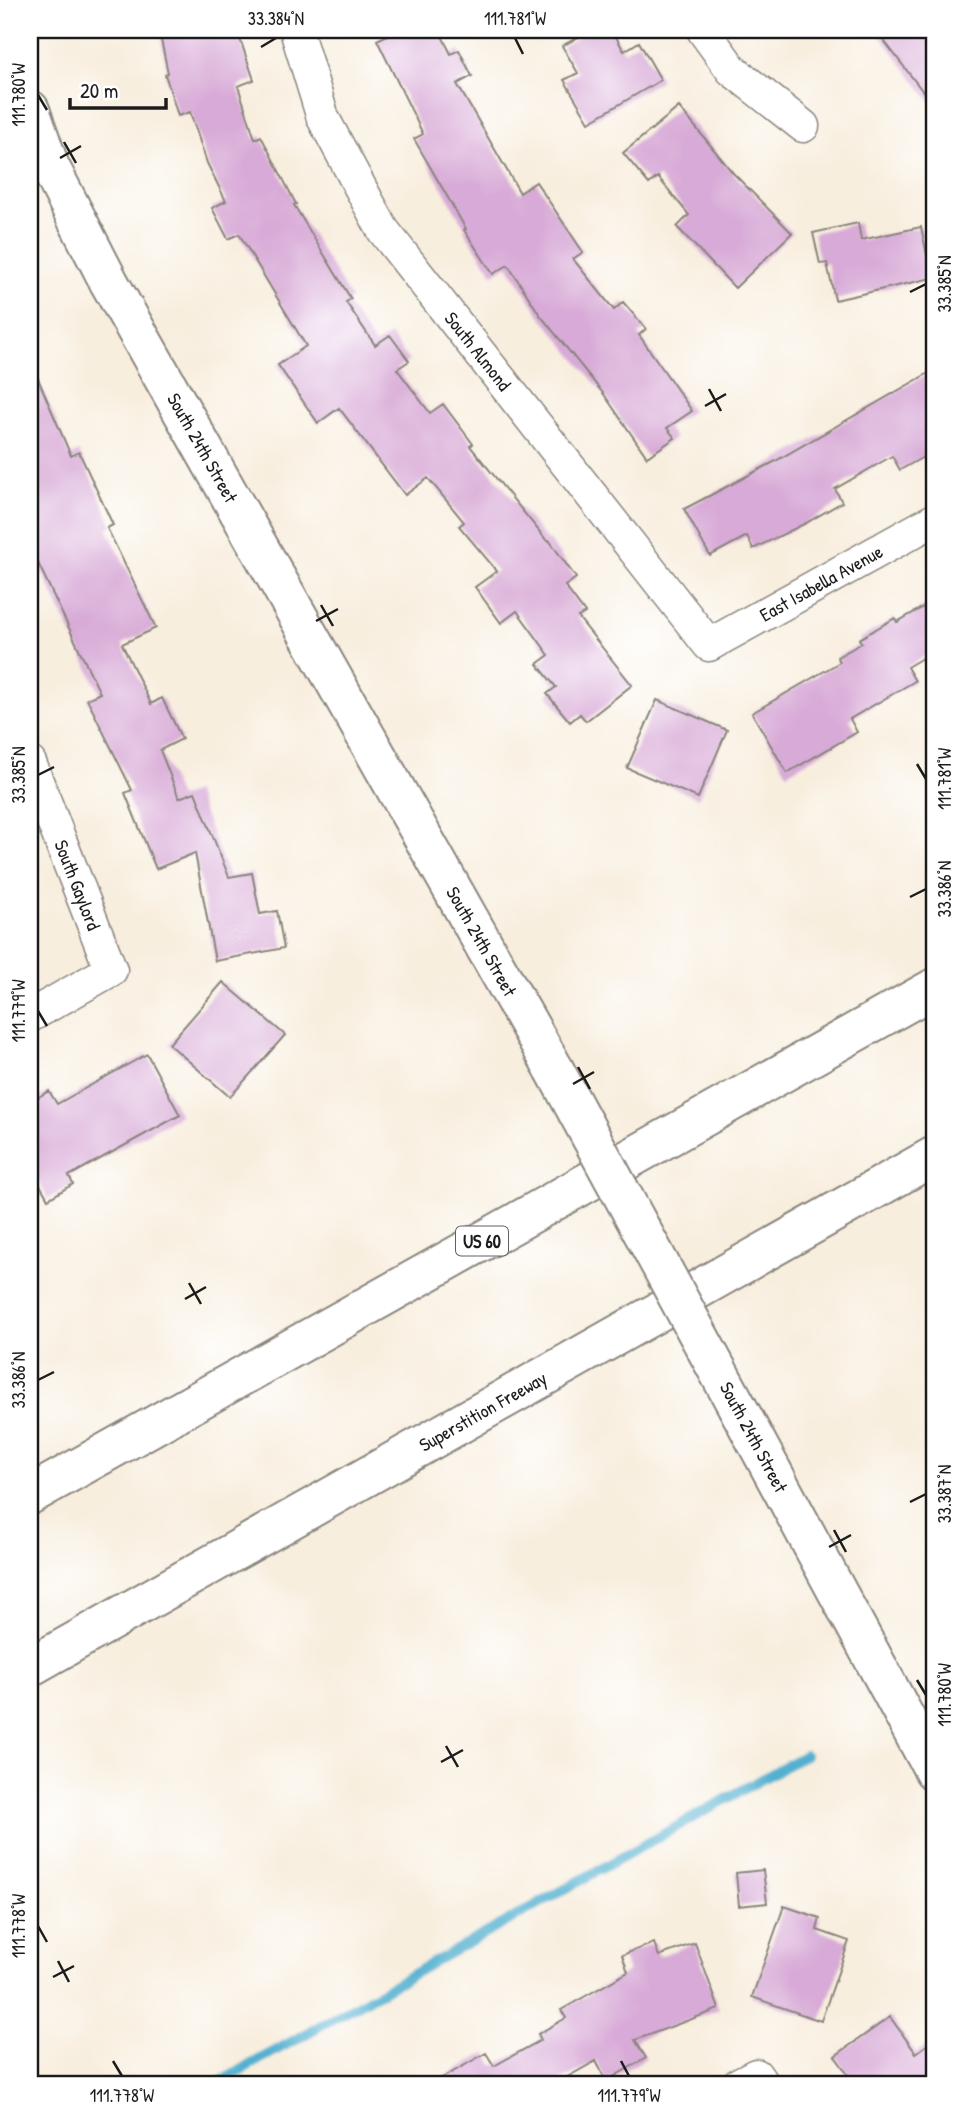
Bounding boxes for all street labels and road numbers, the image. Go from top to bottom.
street label: South Almond [439,306,518,396]
street label: South 24th Street [161,388,244,508]
street label: East Isabella Avenue [755,538,888,627]
street label: South Gaylord [48,836,107,935]
street label: South 24th Street [440,882,523,1001]
road number: US 60 [456,1226,508,1256]
street label: Superstition Freeway [414,1365,551,1458]
street label: South 24th Street [714,1377,794,1497]

